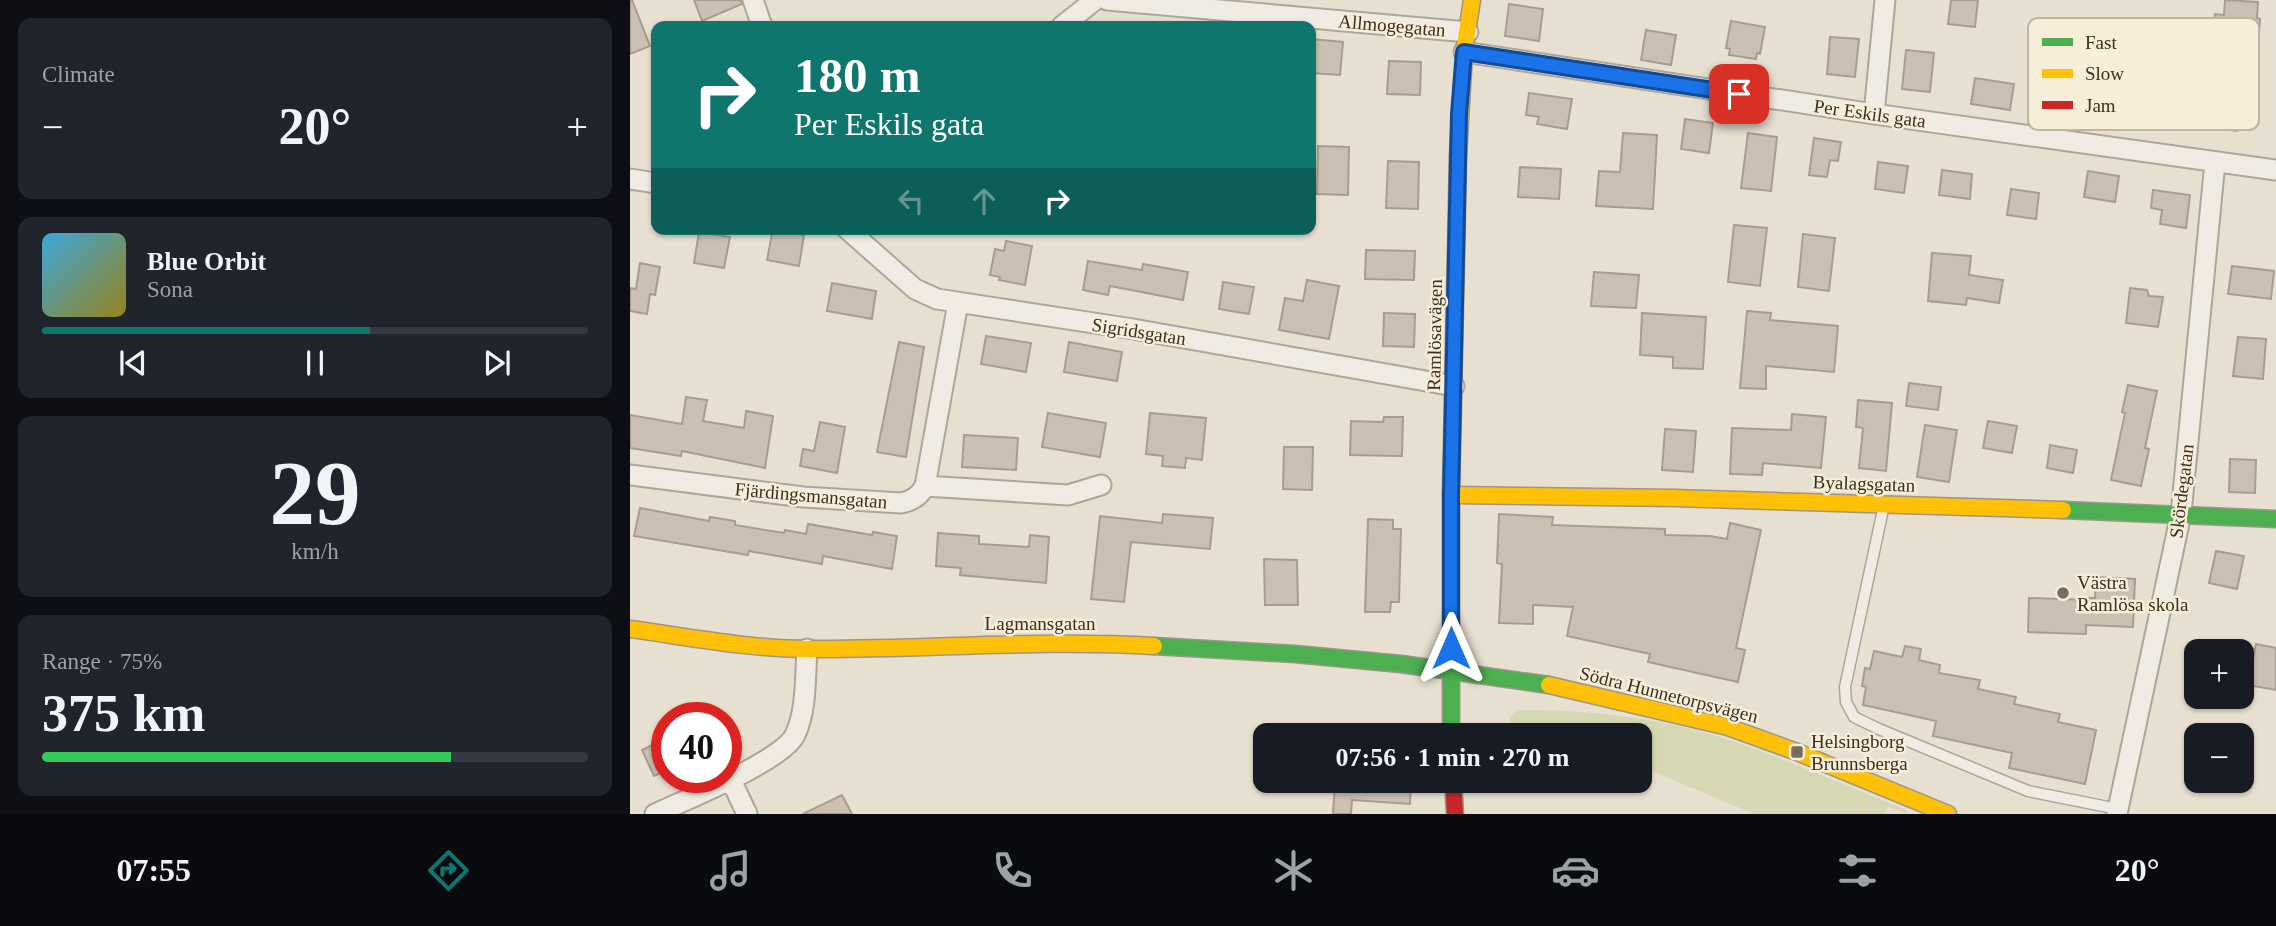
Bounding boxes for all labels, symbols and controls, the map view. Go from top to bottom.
street label: Allmogegatan [1337,10,1447,41]
legend [2028,18,2259,130]
text: Fast [2085,32,2117,53]
text: 180 m [794,48,921,103]
icon: right [679,49,770,140]
text: Climate [42,62,115,87]
text: Slow [2085,63,2124,84]
pin [1709,64,1769,124]
icon: arrive [1720,75,1758,113]
street label: Per Eskils gata [1813,95,1928,132]
text: Jam [2085,95,2116,116]
text: 20° [279,98,351,155]
text: − [42,106,63,148]
text: + [567,106,588,148]
text: Per Eskils gata [794,106,984,142]
icon: left [892,182,930,220]
icon: ahead [965,182,1003,220]
icon: right [1038,182,1076,220]
text: Blue Orbit [147,247,266,276]
text: Sona [147,277,193,302]
street label: Ramlösavägen [1423,278,1446,391]
street label: Sigridsgatan [1090,314,1188,349]
icon: previous [114,344,152,382]
icon: pause [296,344,334,382]
icon: next [478,344,516,382]
street label: Skördegatan [2165,442,2198,539]
text: 29 [270,443,361,544]
street label: Byalagsgatan [1812,471,1916,496]
street label: Fjärdingsmansgatan [734,478,889,513]
text: km/h [291,539,339,564]
place label: Västra Ramlösa skola [2077,572,2189,615]
marker: Västra Ramlösa skola [2055,585,2071,601]
position arrow [1414,611,1488,685]
street label: Lagmansgatan [985,613,1096,634]
map controls [2184,639,2254,793]
button: + [2184,639,2254,709]
text: Range · 75% [42,649,162,674]
street label: Södra Hunnetorpsvägen [1578,662,1761,727]
text: 375 km [42,685,205,742]
speed limit sign: 40 [651,702,742,793]
button: − [2184,723,2254,793]
place label: Helsingborg Brunnsberga [1811,731,1908,774]
text: 07:56 · 1 min · 270 m [1336,743,1570,772]
marker: Helsingborg Brunnsberga [1789,744,1805,760]
icon: directions [424,846,473,895]
icon: music [706,846,755,895]
icon: phone [988,846,1037,895]
icon: climate [1269,846,1318,895]
icon: car [1551,846,1600,895]
icon: filters [1833,846,1882,895]
text: 07:55 [116,852,191,888]
text: 20° [2115,852,2160,888]

